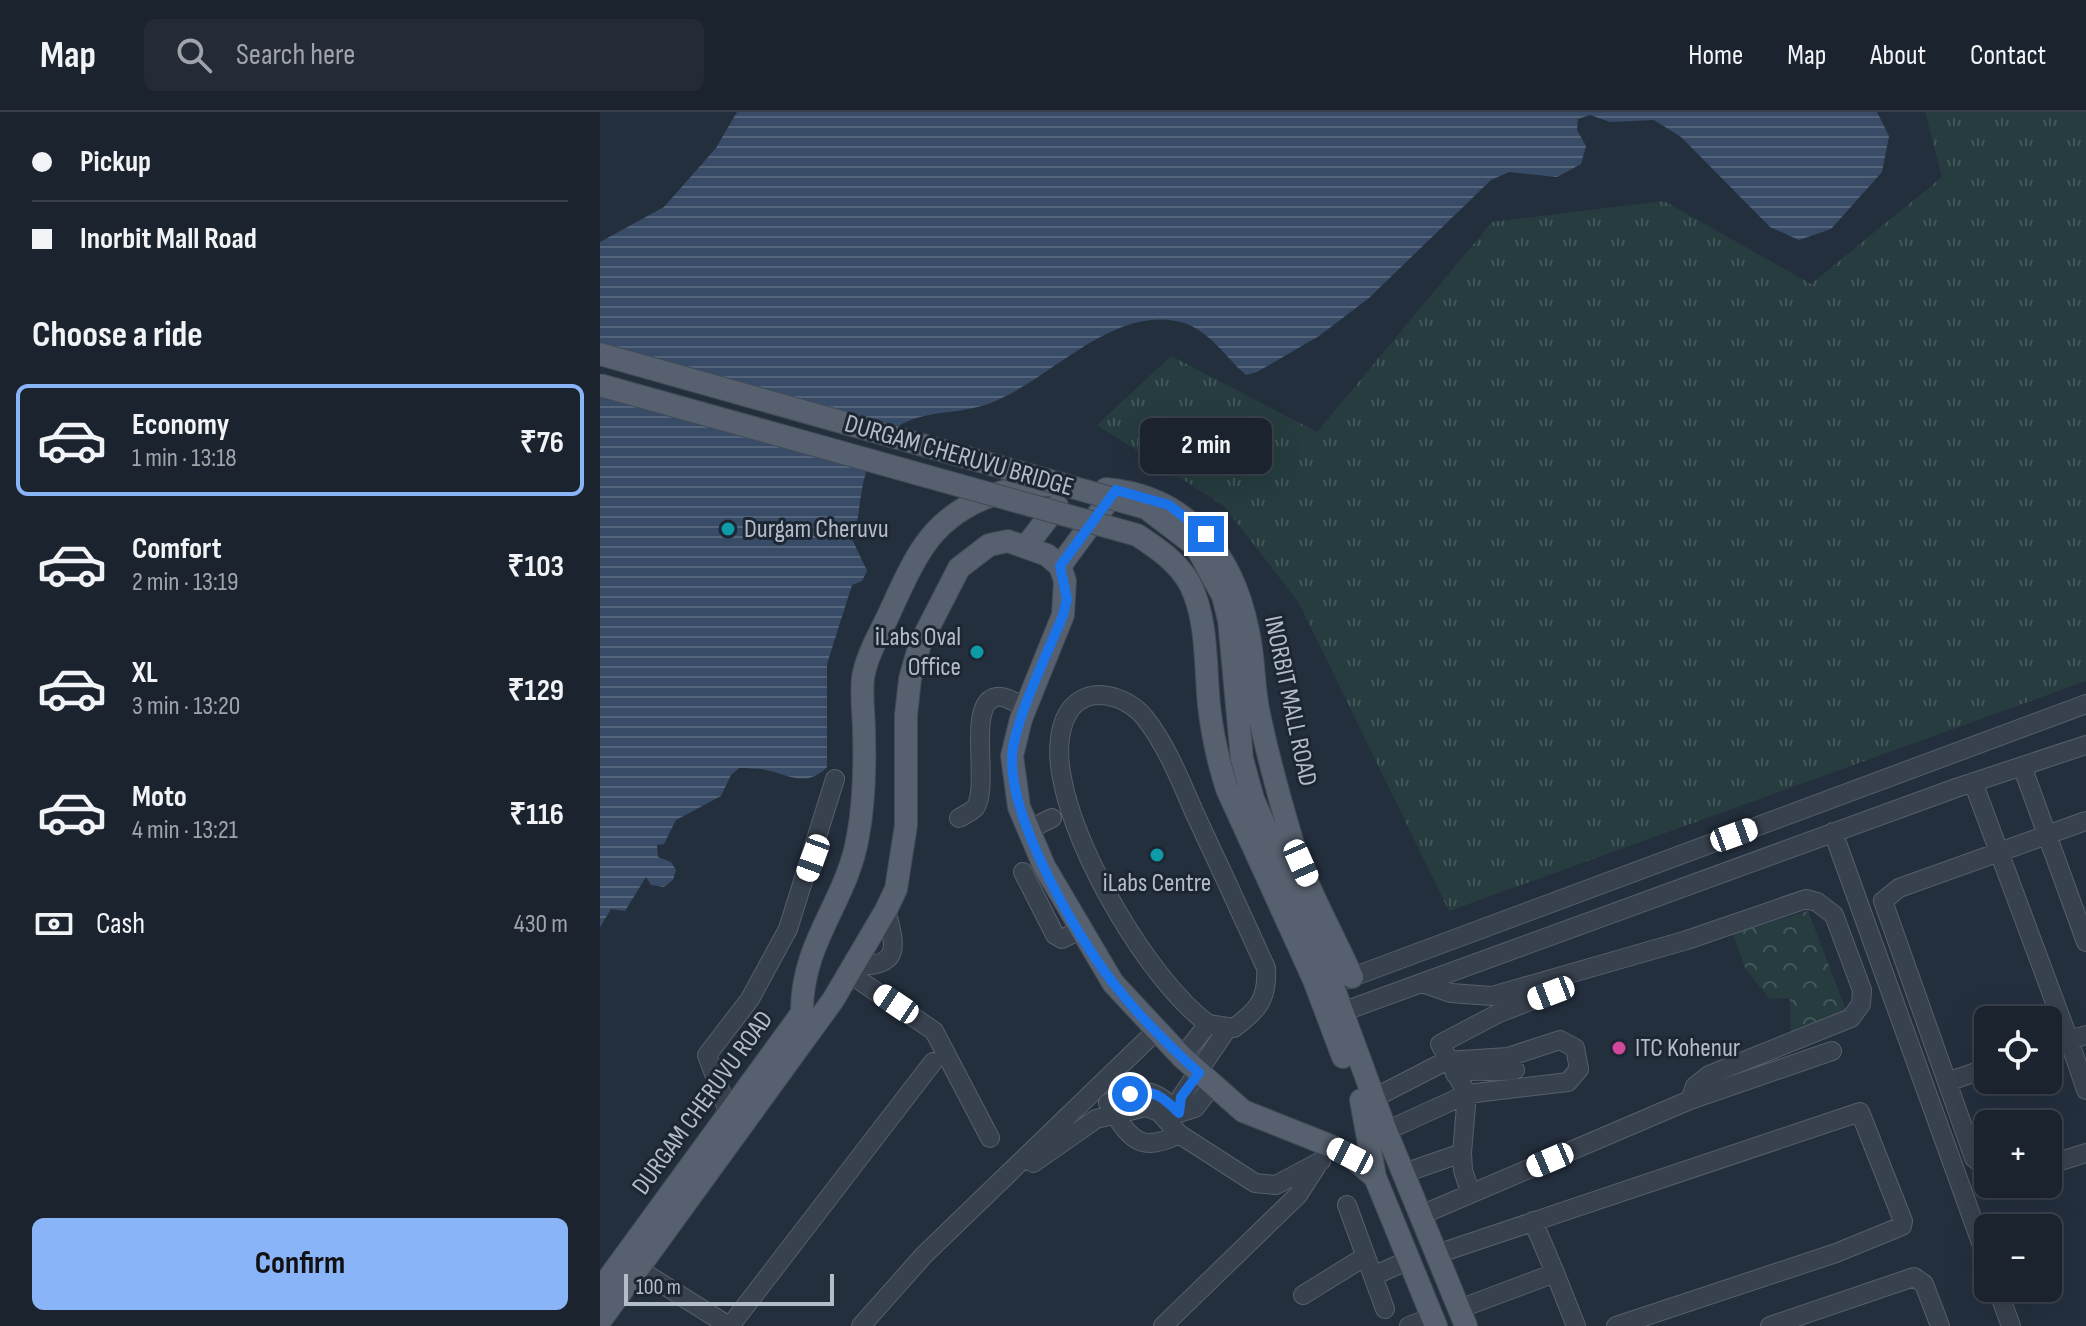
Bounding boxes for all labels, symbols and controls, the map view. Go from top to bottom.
search box [144,19,704,91]
text: Map [40,33,96,78]
icon: search [172,33,216,77]
text: Search here [236,37,355,73]
text: Home [1688,39,1743,72]
text: Map [1787,39,1826,72]
text: About [1870,39,1926,72]
text: Contact [1970,39,2046,72]
text: Pickup [80,144,151,180]
text: Inorbit Mall Road [80,221,257,257]
text: Choose a ride [32,314,203,357]
icon: car [36,404,108,476]
text: Economy [132,407,229,443]
street label: DURGAM CHERUVU BRIDGE [841,408,1077,504]
callout: 2 min [1140,418,1272,474]
text: ₹76 [520,425,564,461]
text: 2 min [1181,430,1231,461]
text: 1 min · 13:18 [132,443,237,474]
place label: Durgam Cheruvu [744,514,889,545]
route end [1188,516,1224,552]
marker: Durgam Cheruvu [719,520,737,538]
icon: car [36,528,108,600]
text: Comfort [132,531,222,567]
text: ₹103 [507,549,564,585]
text: 2 min · 13:19 [132,567,238,598]
street label: INORBIT MALL ROAD [1257,613,1323,789]
place label: iLabs Oval Office [875,622,961,683]
marker: iLabs Oval Office [968,643,986,661]
icon: car [36,652,108,724]
text: XL [132,655,158,691]
text: ₹129 [507,673,564,709]
text: 3 min · 13:20 [132,691,240,722]
icon: car [36,776,108,848]
text: Moto [132,779,187,815]
text: ₹116 [509,797,564,833]
text: 4 min · 13:21 [132,815,238,846]
car [1707,816,1761,854]
car [794,831,832,885]
car [1280,836,1322,890]
marker: iLabs Centre [1148,846,1166,864]
place label: iLabs Centre [1103,868,1211,899]
icon: cash [32,902,76,946]
text: Cash [96,906,145,942]
text: 430 m [514,909,568,940]
car [1524,973,1578,1013]
car [869,981,923,1027]
street label: DURGAM CHERUVU ROAD [626,1005,780,1201]
map controls [1974,1006,2062,1302]
button: locate [1974,1006,2062,1094]
place label: ITC Kohenur [1635,1033,1741,1064]
marker: ITC Kohenur [1610,1039,1628,1057]
route start [1112,1076,1148,1112]
button: + [1974,1110,2062,1198]
car [1323,1134,1377,1178]
car [1523,1140,1577,1180]
button: − [1974,1214,2062,1302]
button: Confirm [32,1218,568,1310]
scale bar [624,1270,834,1306]
text: 100 m [636,1274,681,1301]

